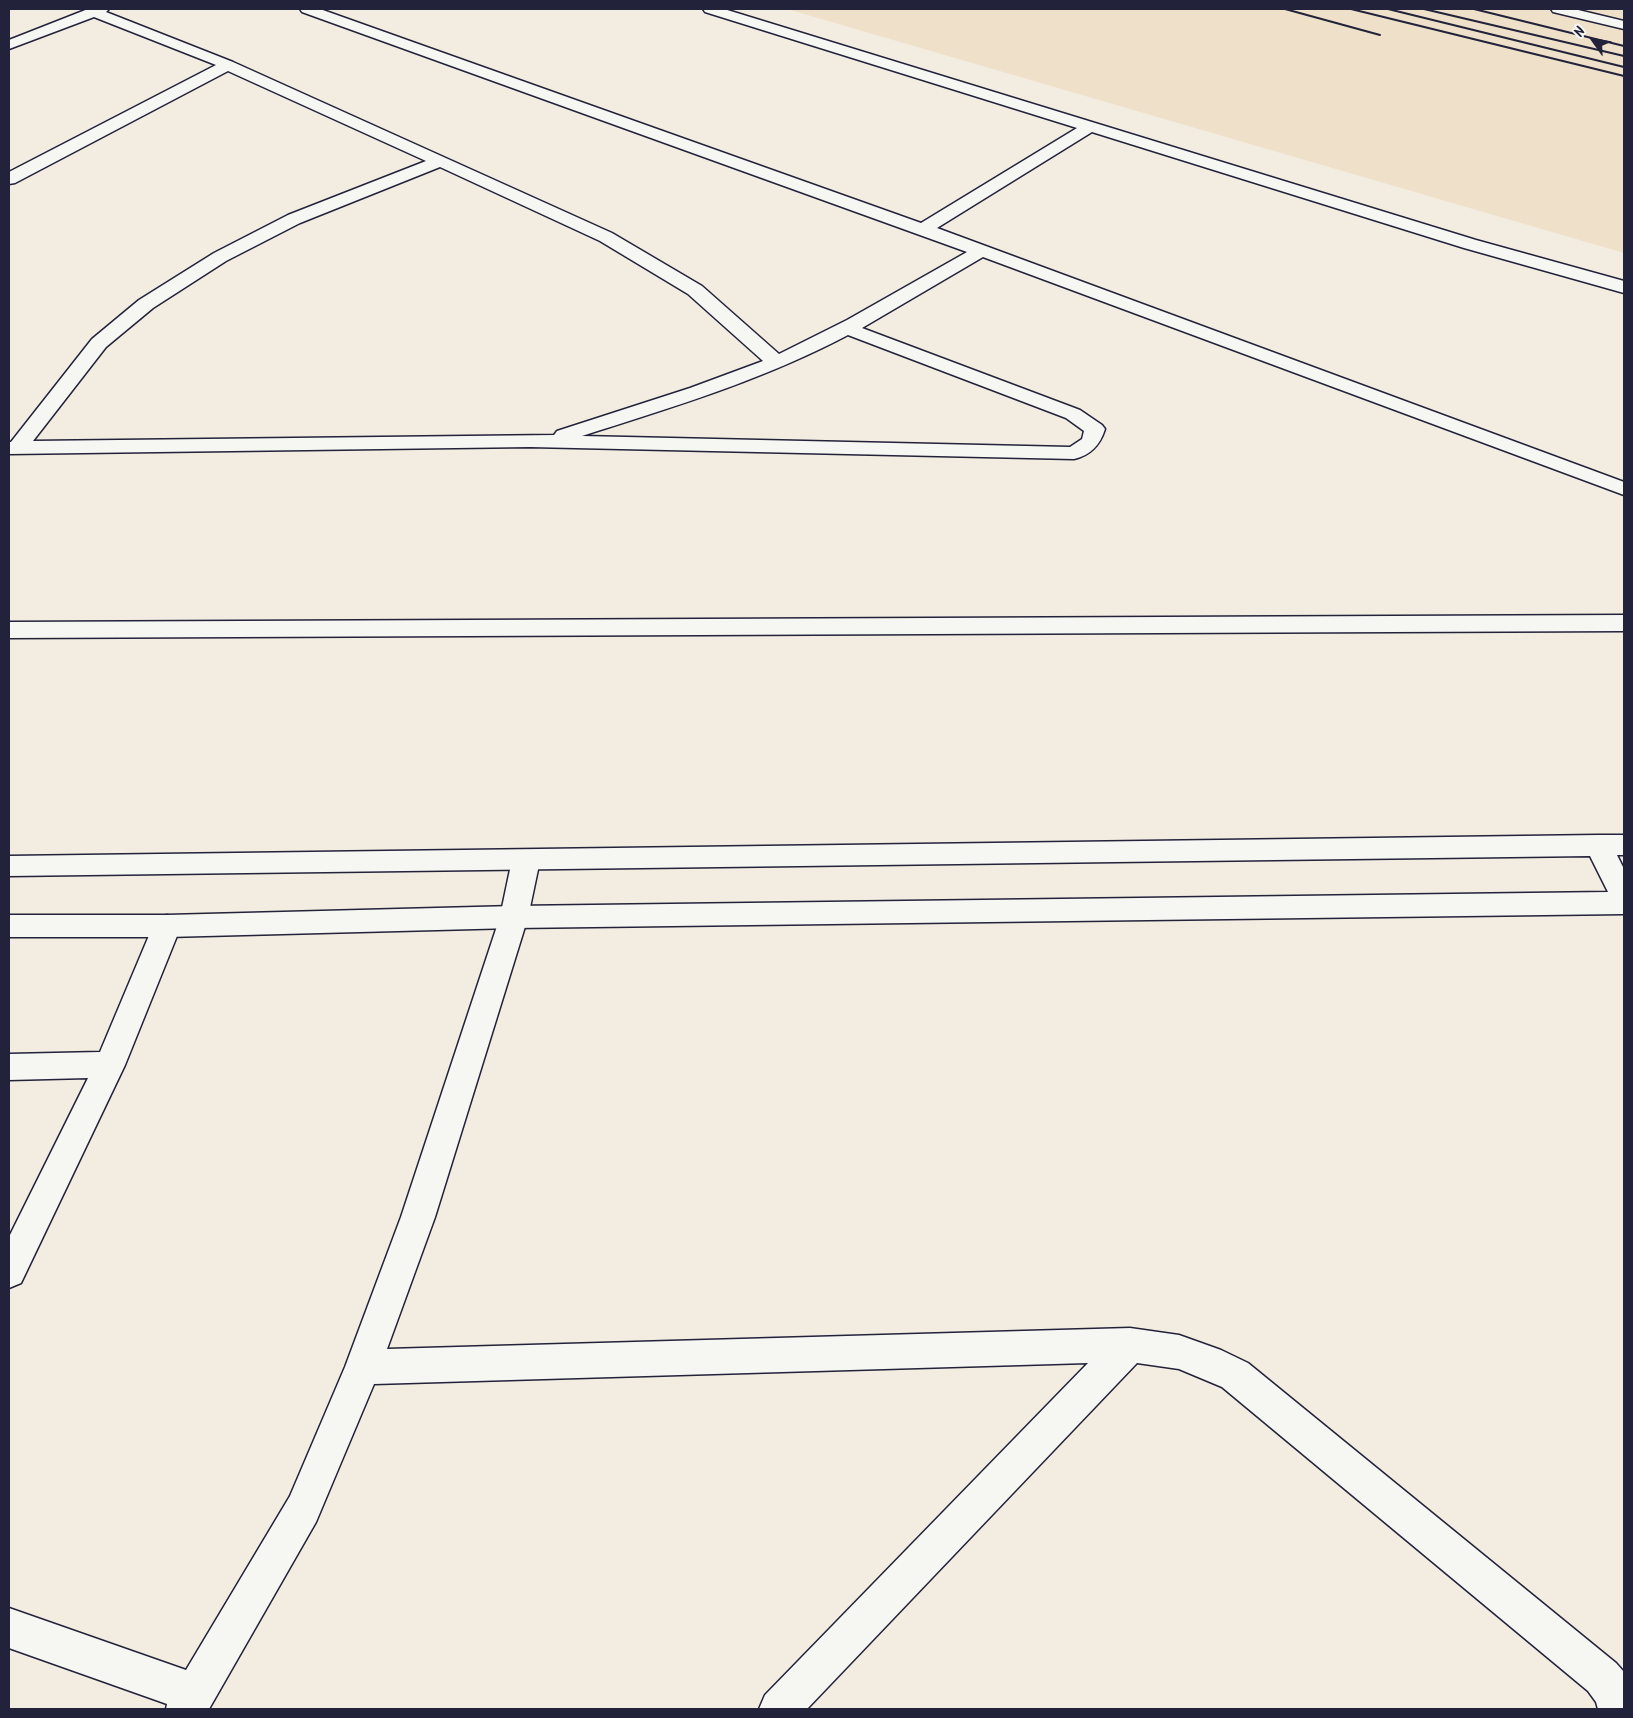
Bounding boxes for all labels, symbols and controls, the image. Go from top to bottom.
north arrow [1568,15,1618,65]
text: N [1569,22,1592,42]

